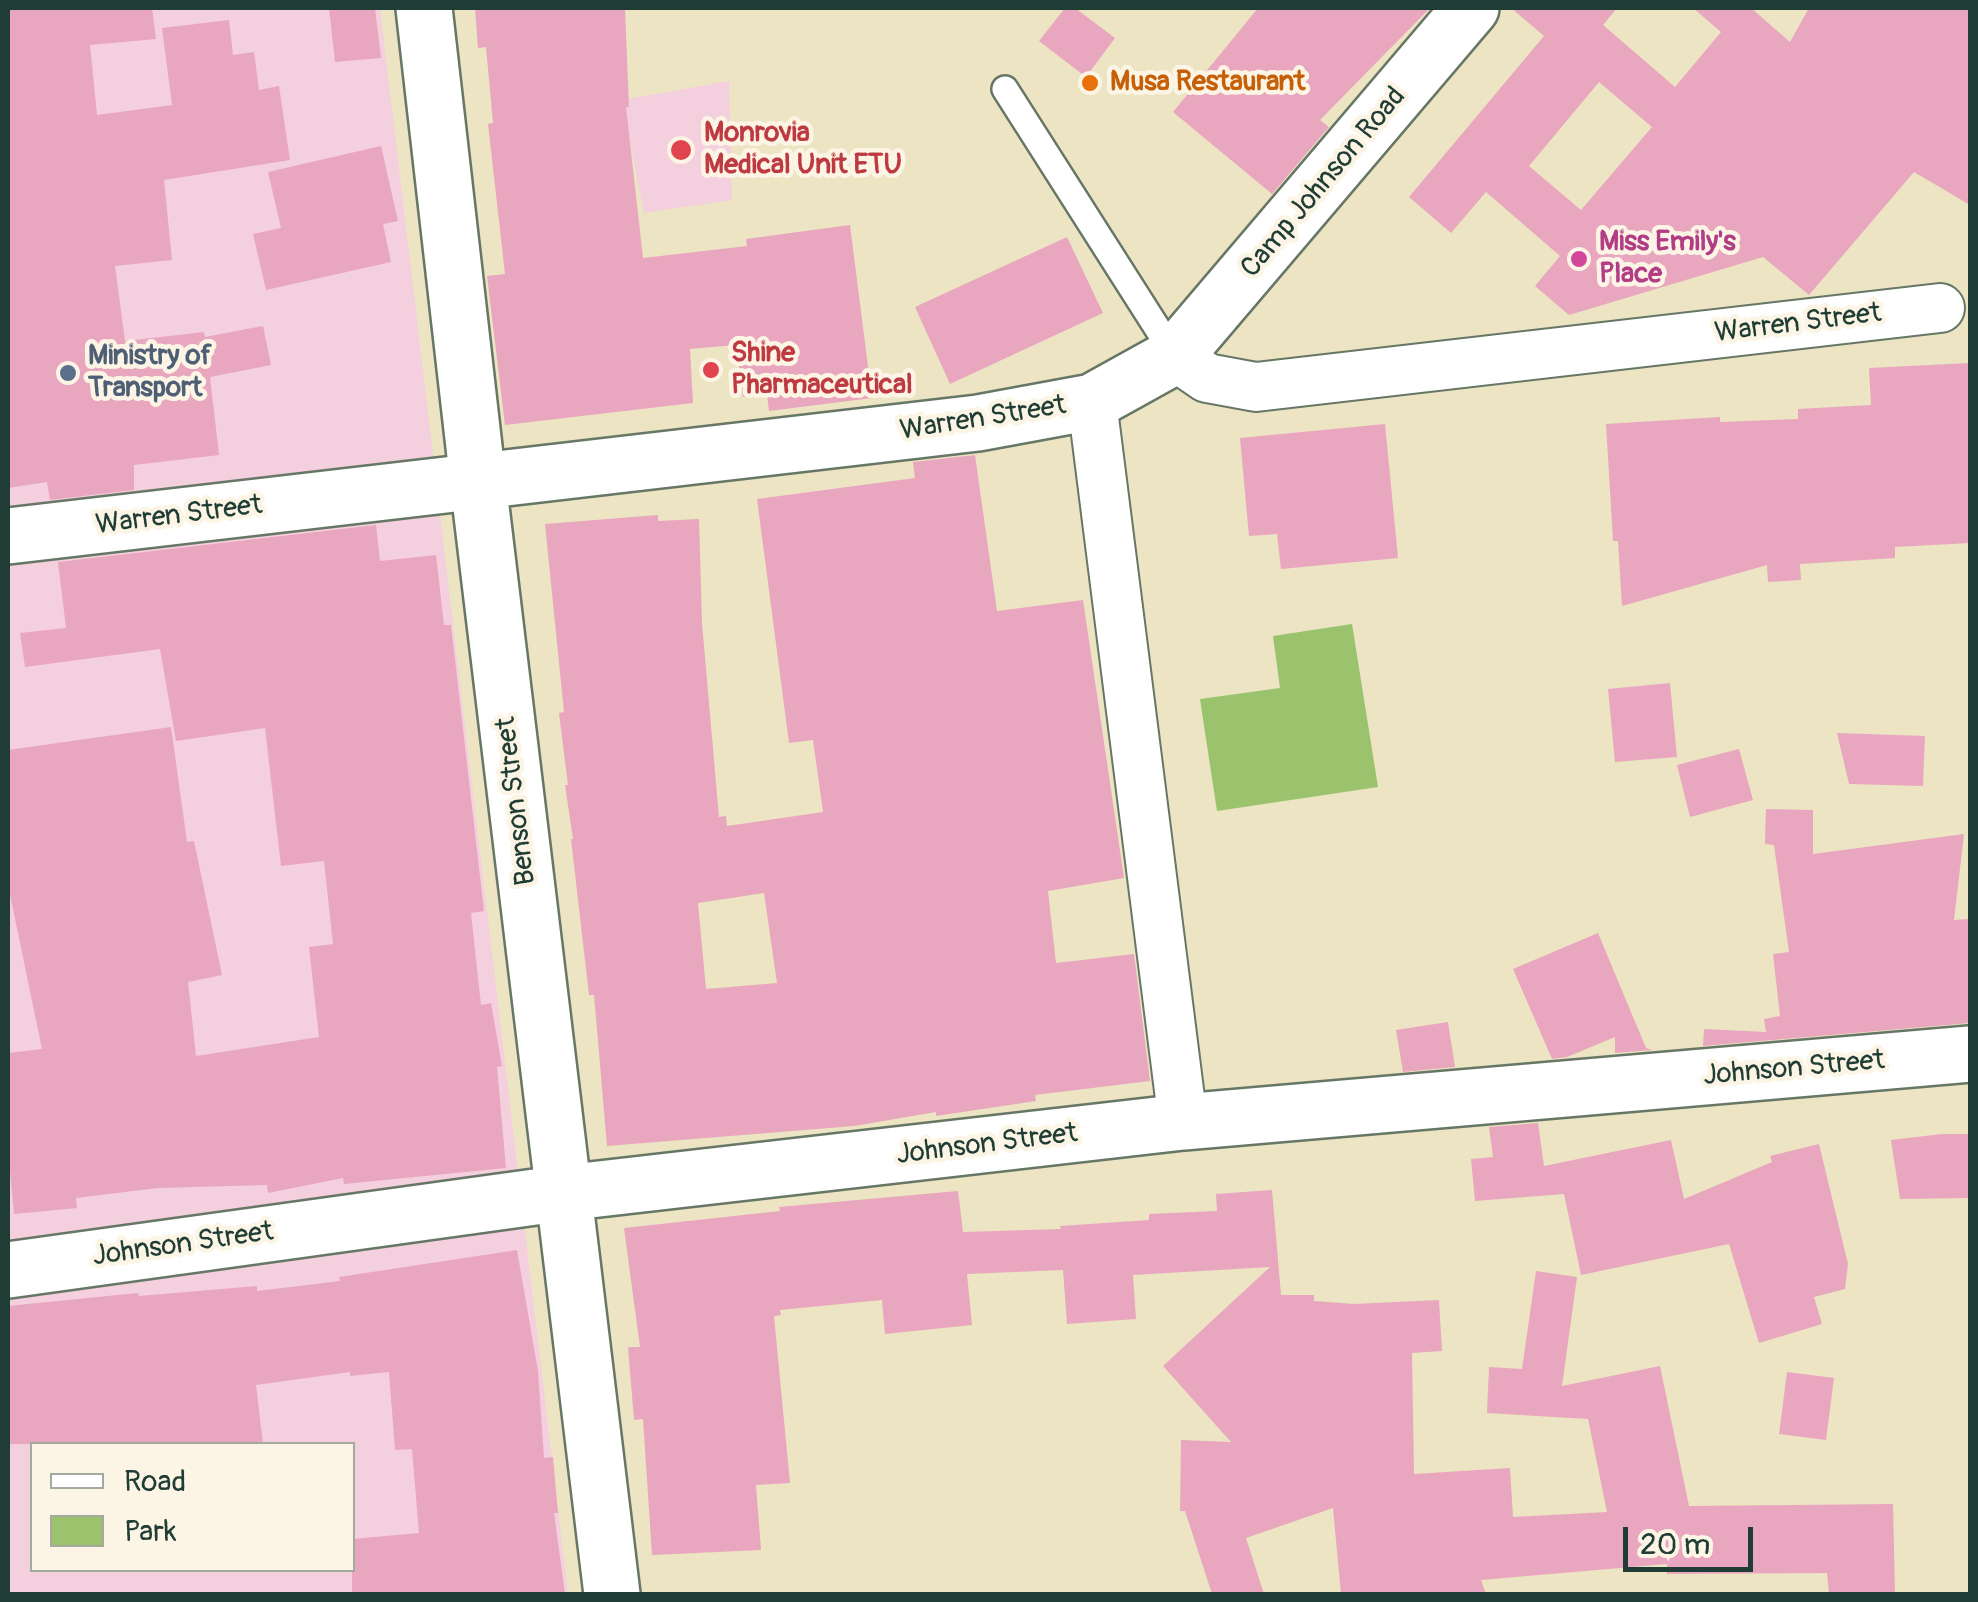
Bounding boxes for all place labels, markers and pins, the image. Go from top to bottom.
place label: Musa Restaurant [1110,66,1305,100]
marker: Musa Restaurant [1079,72,1101,94]
place label: Monrovia Medical Unit ETU [704,117,902,183]
marker: Monrovia Medical Unit ETU [668,137,694,163]
place label: Miss Emily's Place [1599,226,1736,292]
marker: Miss Emily's Place [1568,248,1590,270]
place label: Shine Pharmaceutical [731,337,913,403]
place label: Ministry of Transport [88,340,212,406]
marker: Shine Pharmaceutical [700,359,722,381]
marker: Ministry of Transport [57,362,79,384]

